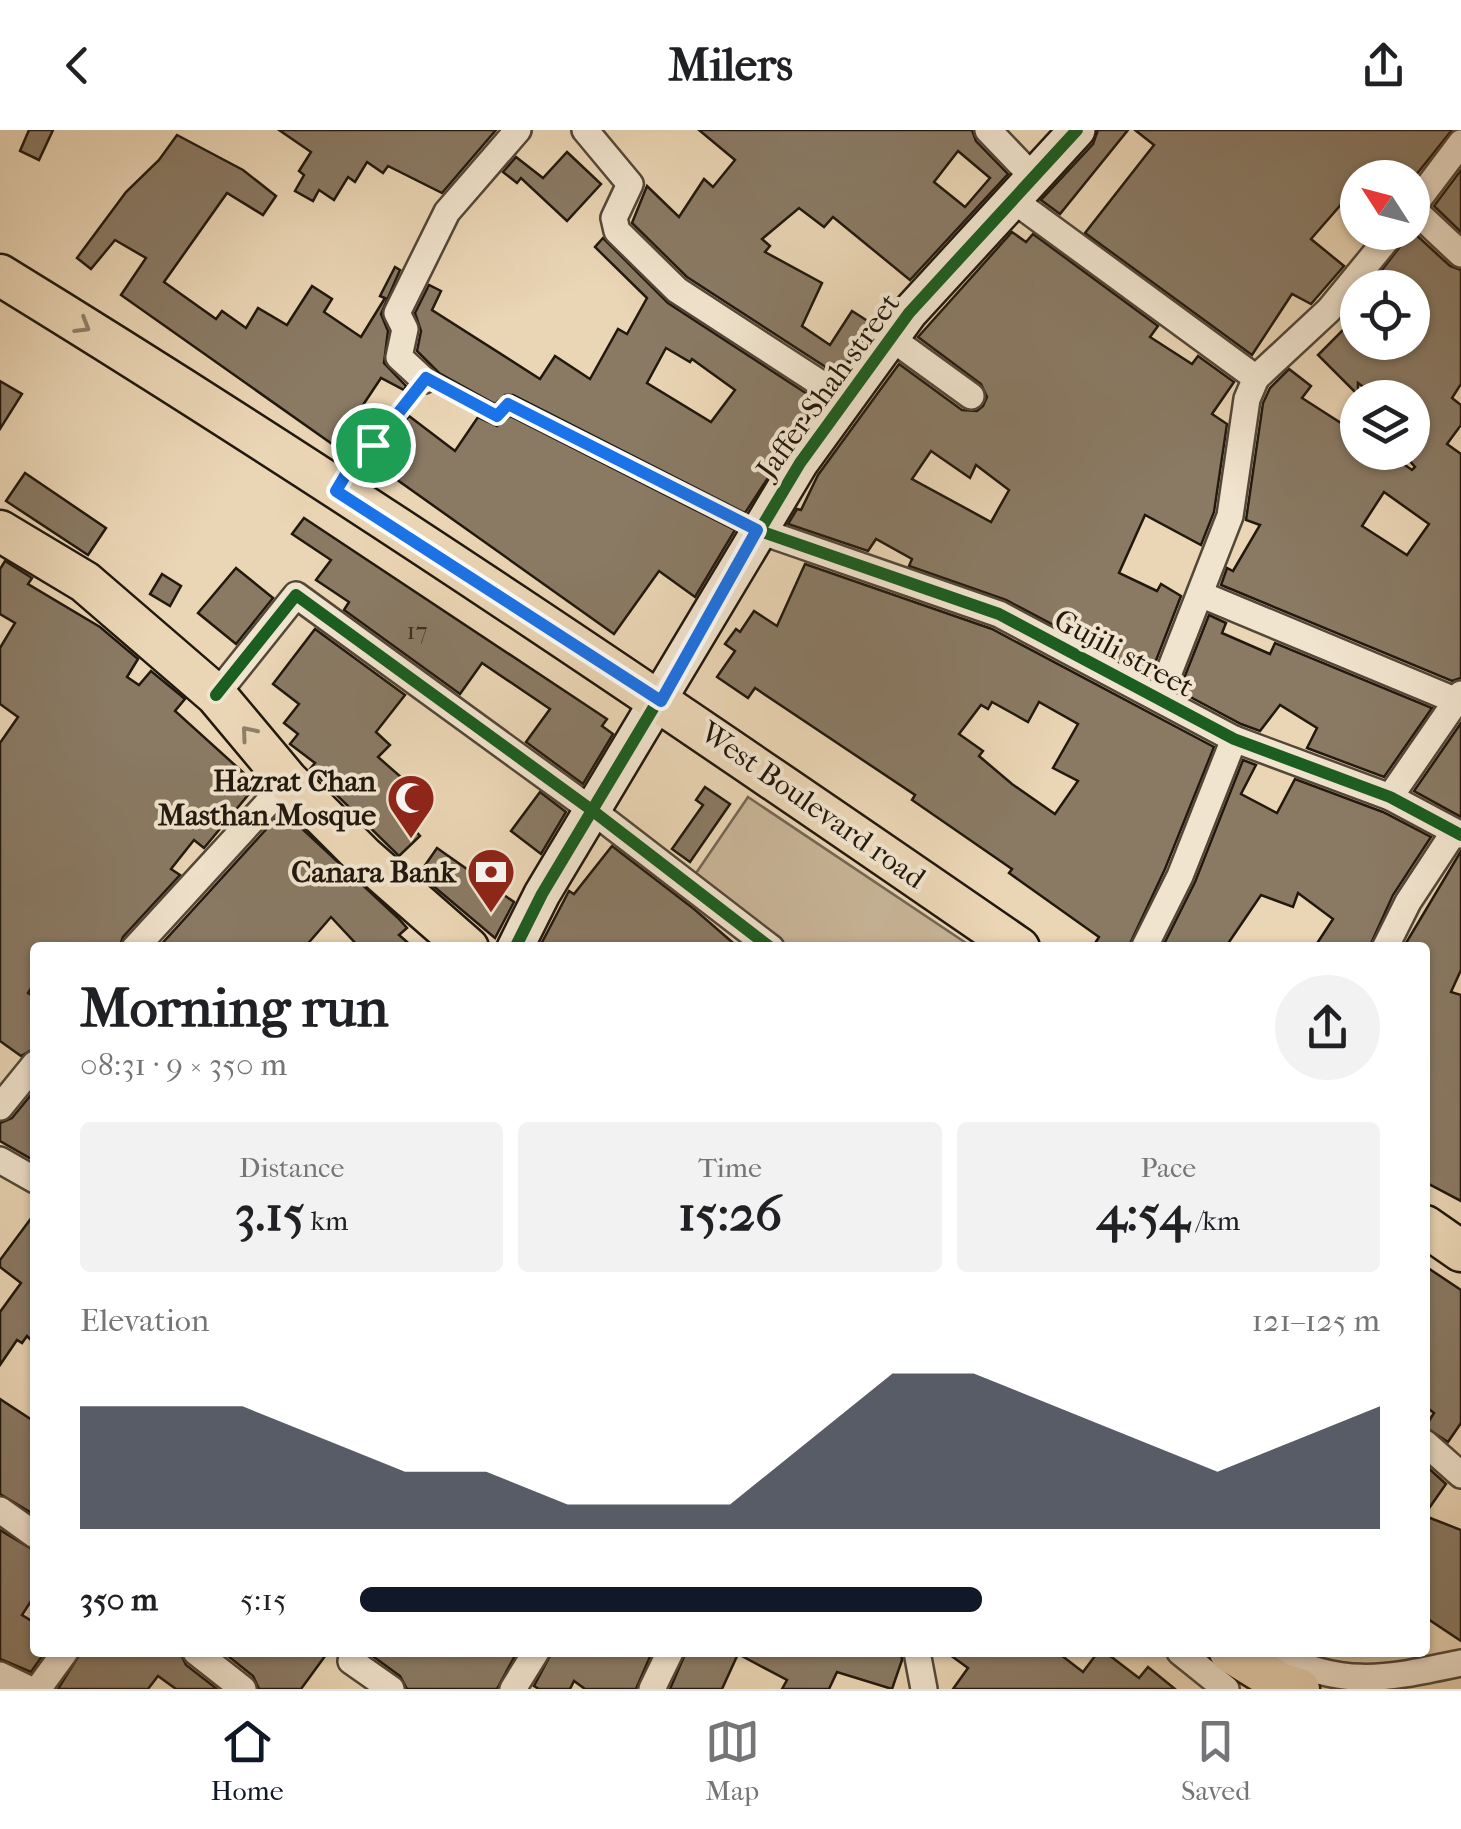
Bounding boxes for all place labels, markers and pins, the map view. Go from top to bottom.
pin [331,403,416,488]
place label: Hazrat Chan Masthan Mosque [158,764,377,833]
mosque icon: Hazrat Chan Masthan Mosque [385,772,437,840]
bank icon: Canara Bank [465,846,517,914]
place label: Canara Bank [291,855,458,890]

